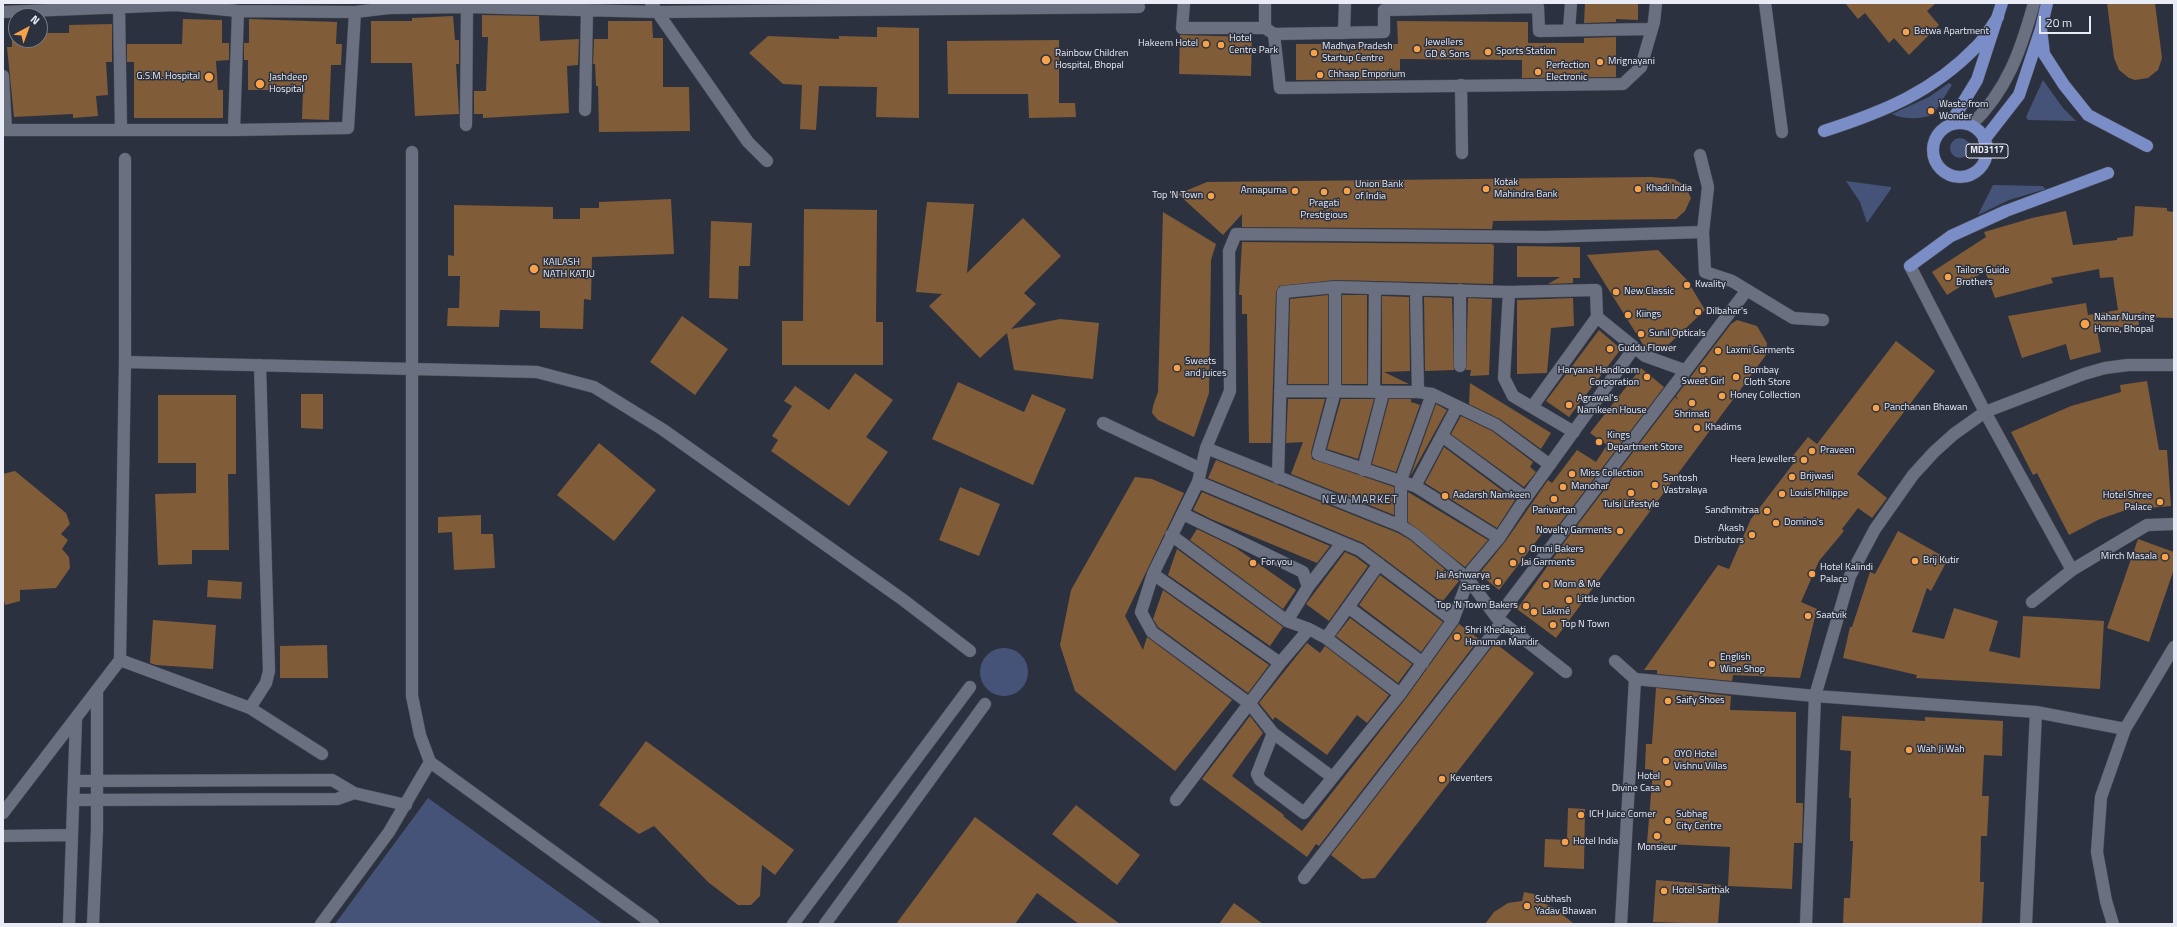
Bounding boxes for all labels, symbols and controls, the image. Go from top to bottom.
north arrow [8,8,48,48]
scale bar [2041,8,2093,34]
text: N [27,11,43,28]
text: 20 m [2046,13,2072,32]
place label: Betwa Apartment [1914,26,1989,38]
marker: Betwa Apartment [1901,27,1911,37]
place label: Hotel Centre Park [1229,33,1278,56]
place label: Jewellers GD & Sons [1425,37,1470,60]
place label: Hakeem Hotel [1138,38,1198,50]
marker: Hakeem Hotel [1201,39,1211,49]
marker: Hotel Centre Park [1216,40,1226,50]
place label: Madhya Pradesh Startup Centre [1322,41,1393,64]
marker: Jewellers GD & Sons [1412,44,1422,54]
place label: Sports Station [1496,46,1556,58]
marker: Sports Station [1483,47,1493,57]
place label: Rainbow Children Hospital, Bhopal [1055,48,1128,72]
marker: Madhya Pradesh Startup Centre [1309,48,1319,58]
marker: Rainbow Children Hospital, Bhopal [1040,54,1052,66]
place label: Mrignayani [1608,56,1655,68]
marker: Mrignayani [1595,57,1605,67]
place label: Perfection Electronic [1546,60,1589,84]
marker: Perfection Electronic [1533,67,1543,77]
place label: Chhaap Emporium [1328,69,1405,81]
marker: Chhaap Emporium [1315,70,1325,80]
place label: G.S.M. Hospital [136,71,200,83]
marker: G.S.M. Hospital [203,71,215,83]
place label: Jashdeep Hospital [269,72,308,96]
marker: Jashdeep Hospital [254,78,266,90]
place label: Waste from Wonder [1939,99,1988,122]
marker: Waste from Wonder [1926,106,1936,116]
road number: MD3117 [1966,144,2008,158]
place label: Kotak Mahindra Bank [1494,177,1558,200]
place label: Union Bank of India [1355,179,1403,202]
place label: Khadi India [1646,183,1692,195]
marker: Kotak Mahindra Bank [1481,184,1491,194]
marker: Khadi India [1633,184,1643,194]
place label: Annapurna [1241,185,1287,197]
marker: Annapurna [1290,186,1300,196]
marker: Union Bank of India [1342,186,1352,196]
marker: Pragati Prestigious [1319,187,1329,197]
place label: Top 'N Town [1152,190,1203,202]
marker: Top 'N Town [1206,191,1216,201]
place label: Pragati Prestigious [1300,198,1348,222]
place label: KAILASH NATH KATJU [543,257,595,280]
marker: KAILASH NATH KATJU [528,263,540,275]
place label: Tailors Guide Brothers [1956,265,2009,288]
marker: Tailors Guide Brothers [1943,272,1953,282]
place label: Kwality [1695,279,1726,291]
marker: Kwality [1682,280,1692,290]
place label: New Classic [1624,286,1674,298]
marker: New Classic [1611,287,1621,297]
place label: Dilbahar's [1706,306,1748,318]
marker: Dilbahar's [1693,307,1703,317]
place label: Kiings [1636,309,1661,321]
marker: Kiings [1623,310,1633,320]
place label: Nahar Nursing Home, Bhopal [2094,312,2155,336]
marker: Nahar Nursing Home, Bhopal [2079,318,2091,330]
place label: Sunil Opticals [1649,328,1706,340]
marker: Sunil Opticals [1636,329,1646,339]
place label: Guddu Flower [1618,343,1676,355]
marker: Guddu Flower [1605,344,1615,354]
place label: Laxmi Garments [1726,345,1795,357]
marker: Laxmi Garments [1713,346,1723,356]
place label: Sweets and juices [1185,356,1227,380]
marker: Sweets and juices [1172,363,1182,373]
place label: Haryana Handloom Corporation [1558,365,1639,388]
marker: Sweet Girl [1698,365,1708,375]
place label: Bombay Cloth Store [1744,365,1791,388]
marker: Haryana Handloom Corporation [1642,372,1652,382]
marker: Bombay Cloth Store [1731,372,1741,382]
place label: Sweet Girl [1682,376,1724,388]
place label: Honey Collection [1730,390,1800,402]
marker: Honey Collection [1717,391,1727,401]
place label: Agrawal's Namkeen House [1577,393,1646,416]
marker: Shrimati [1687,398,1697,408]
marker: Agrawal's Namkeen House [1564,400,1574,410]
place label: Panchanan Bhawan [1884,402,1967,414]
marker: Panchanan Bhawan [1871,403,1881,413]
place label: Shrimati [1674,409,1710,421]
place label: Khadims [1705,422,1742,434]
marker: Khadims [1692,423,1702,433]
place label: Kings Department Store [1607,430,1683,454]
marker: Kings Department Store [1594,437,1604,447]
place label: Praveen [1820,445,1855,457]
marker: Praveen [1807,446,1817,456]
place label: Heera Jewellers [1730,454,1796,466]
marker: Heera Jewellers [1799,455,1809,465]
place label: Miss Collection [1580,468,1643,480]
marker: Miss Collection [1567,469,1577,479]
place label: Brijwasi [1800,471,1833,483]
marker: Brijwasi [1787,472,1797,482]
place label: Santosh Vastralaya [1663,473,1707,496]
marker: Santosh Vastralaya [1650,480,1660,490]
place label: Manohar [1571,481,1609,493]
marker: Manohar [1558,482,1568,492]
marker: Tulsi Lifestyle [1626,488,1636,498]
place label: Louis Philippe [1790,488,1848,500]
marker: Louis Philippe [1777,489,1787,499]
place label: Aadarsh Namkeen [1453,490,1530,502]
place label: Hotel Shree Palace [2103,490,2152,514]
marker: Aadarsh Namkeen [1440,491,1450,501]
district label: NEW MARKET [1322,493,1398,507]
marker: Parivartan [1549,494,1559,504]
marker: Hotel Shree Palace [2155,497,2165,507]
place label: Tulsi Lifestyle [1603,499,1659,511]
place label: Parivartan [1532,505,1576,517]
place label: Sandhmitraa [1705,505,1759,517]
marker: Sandhmitraa [1762,506,1772,516]
place label: Domino's [1784,517,1823,529]
marker: Domino's [1771,518,1781,528]
place label: Akash Distributors [1694,523,1744,546]
place label: Novelty Garments [1536,525,1612,537]
marker: Novelty Garments [1615,526,1625,536]
marker: Akash Distributors [1747,530,1757,540]
place label: Omni Bakers [1530,544,1584,556]
marker: Omni Bakers [1517,545,1527,555]
place label: Mirch Masala [2101,551,2157,563]
marker: Mirch Masala [2160,552,2170,562]
place label: Brij Kutir [1923,555,1959,567]
marker: Brij Kutir [1910,556,1920,566]
place label: For you [1261,557,1292,569]
place label: Jai Garments [1521,557,1575,569]
marker: For you [1248,558,1258,568]
marker: Jai Garments [1508,558,1518,568]
place label: Hotel Kalindi Palace [1820,562,1873,586]
marker: Hotel Kalindi Palace [1807,569,1817,579]
place label: Jai Ashwarya Sarees [1436,570,1490,594]
marker: Jai Ashwarya Sarees [1493,577,1503,587]
place label: Mom & Me [1554,579,1601,591]
marker: Mom & Me [1541,580,1551,590]
place label: Little Junction [1577,594,1635,606]
marker: Little Junction [1564,595,1574,605]
place label: Top 'N Town Bakers [1436,600,1518,612]
marker: Top 'N Town Bakers [1521,601,1531,611]
place label: Lakmé [1542,606,1570,618]
marker: Lakmé [1529,607,1539,617]
place label: Saatvik [1816,610,1847,622]
marker: Saatvik [1803,611,1813,621]
place label: Top N Town [1561,619,1610,631]
marker: Top N Town [1548,620,1558,630]
place label: Shri Khedapati Hanuman Mandir [1465,625,1538,648]
marker: Shri Khedapati Hanuman Mandir [1452,632,1462,642]
place label: English Wine Shop [1720,652,1765,676]
marker: English Wine Shop [1707,659,1717,669]
place label: Saify Shoes [1676,695,1725,707]
marker: Saify Shoes [1663,696,1673,706]
place label: Wah Ji Wah [1917,744,1965,756]
marker: Wah Ji Wah [1904,745,1914,755]
place label: OYO Hotel Vishnu Villas [1674,749,1727,772]
marker: OYO Hotel Vishnu Villas [1661,756,1671,766]
place label: Hotel Divine Casa [1612,771,1660,794]
place label: Keventers [1450,773,1492,785]
marker: Keventers [1437,774,1447,784]
marker: Hotel Divine Casa [1663,778,1673,788]
place label: ICH Juice Corner [1589,809,1656,821]
place label: Subhag City Centre [1676,809,1722,832]
marker: ICH Juice Corner [1576,810,1586,820]
marker: Subhag City Centre [1663,816,1673,826]
marker: Monsieur [1652,831,1662,841]
place label: Hotel India [1573,836,1618,848]
marker: Hotel India [1560,837,1570,847]
place label: Monsieur [1637,842,1677,854]
place label: Hotel Sarthak [1672,885,1730,897]
marker: Hotel Sarthak [1659,886,1669,896]
place label: Subhash Yadav Bhawan [1535,894,1596,918]
marker: Subhash Yadav Bhawan [1522,901,1532,911]

